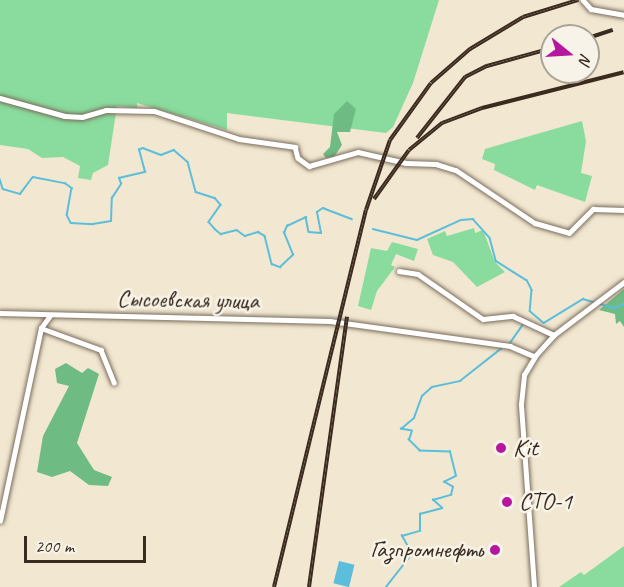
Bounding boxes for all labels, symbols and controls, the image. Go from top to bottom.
north arrow [540,24,600,84]
text: N [574,51,596,67]
street label: Сысоевская улица [116,284,260,316]
place label: Kit [513,434,538,462]
marker: Kit [494,441,508,455]
place label: СТО-1 [519,488,572,516]
marker: СТО-1 [500,495,514,509]
scale bar [27,524,148,562]
text: 200 m [35,535,74,557]
place label: Газпромнефть [370,536,483,564]
marker: Газпромнефть [488,543,502,557]

